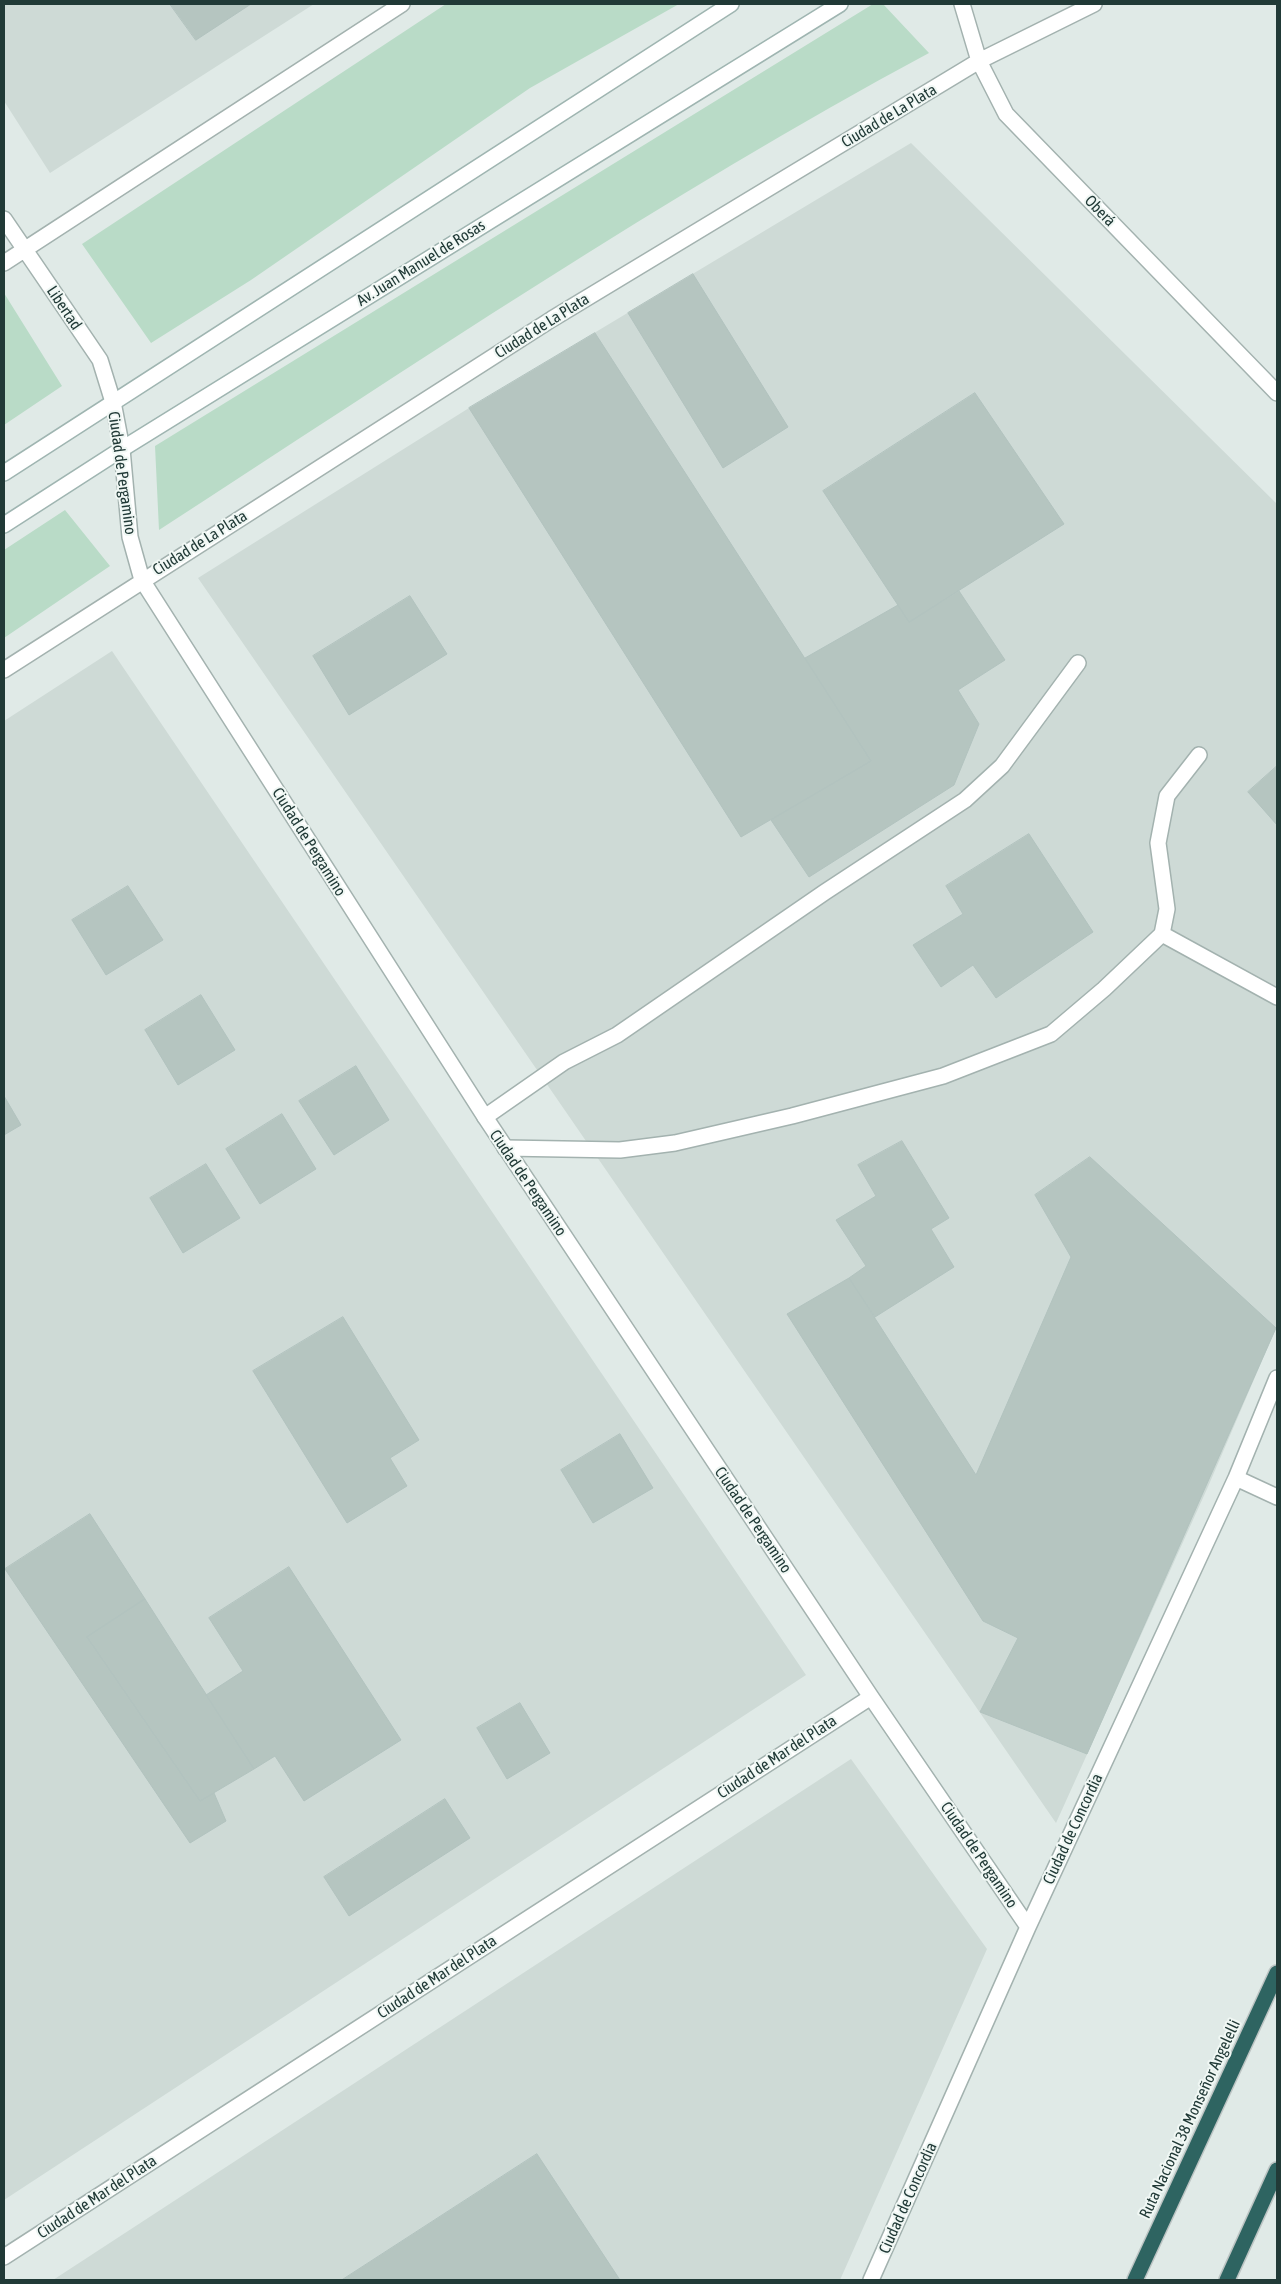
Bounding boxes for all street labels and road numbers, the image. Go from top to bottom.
street label: Ciudad de La Plata [838,80,940,152]
street label: Oberá [1081,191,1119,231]
street label: Av. Juan Manuel de Rosas [353,216,489,310]
street label: Libertad [42,282,86,334]
street label: Ciudad de La Plata [491,289,593,363]
street label: Ciudad de Pergamino [104,410,140,536]
street label: Ciudad de La Plata [149,506,251,580]
street label: Ciudad de Pergamino [268,784,350,900]
street label: Ciudad de Pergamino [485,1126,571,1240]
street label: Ciudad de Pergamino [710,1463,796,1577]
street label: Ciudad de Mar del Plata [714,1711,840,1803]
street label: Ciudad de Concordia [1039,1771,1107,1887]
street label: Ciudad de Pergamino [936,1798,1022,1912]
street label: Ciudad de Mar del Plata [374,1931,500,2023]
street label: Ruta Nacional 38 Monseñor Angelelli [1135,2017,1245,2221]
street label: Ciudad de Concordia [875,2139,941,2257]
street label: Ciudad de Mar del Plata [34,2151,160,2243]

